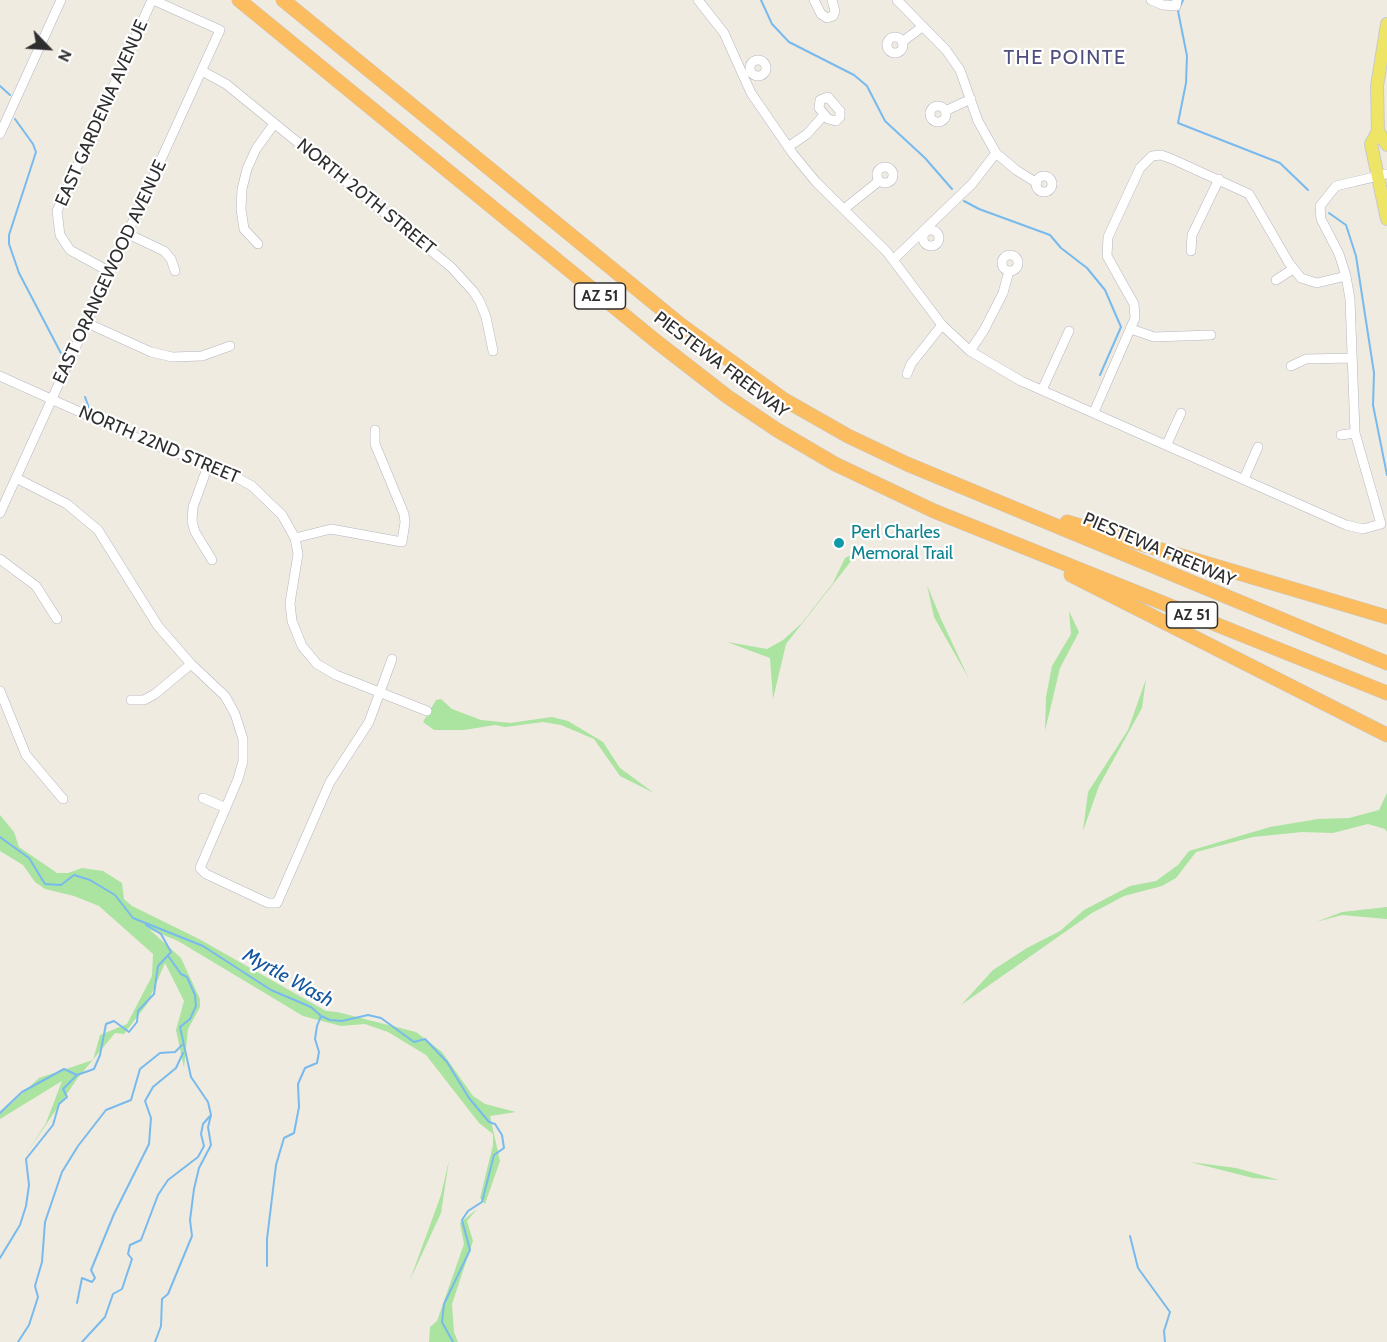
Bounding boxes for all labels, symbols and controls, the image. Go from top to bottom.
street label: EAST GARDENIA AVENUE [51,17,153,209]
north arrow [18,18,78,78]
district label: THE POINTE [1003,46,1127,70]
street label: NORTH 20TH STREET [292,134,440,260]
street label: EAST ORANGEWOOD AVENUE [49,157,171,387]
road number: AZ 51 [574,283,626,309]
street label: PIESTEWA FREEWAY [649,307,793,423]
street label: NORTH 22ND STREET [75,401,243,489]
street label: PIESTEWA FREEWAY [1080,508,1238,592]
place label: Perl Charles Memoral Trail [851,522,953,564]
marker: Perl Charles Memoral Trail [832,536,846,550]
road number: AZ 51 [1166,602,1218,628]
water label: Myrtle Wash [239,943,337,1013]

